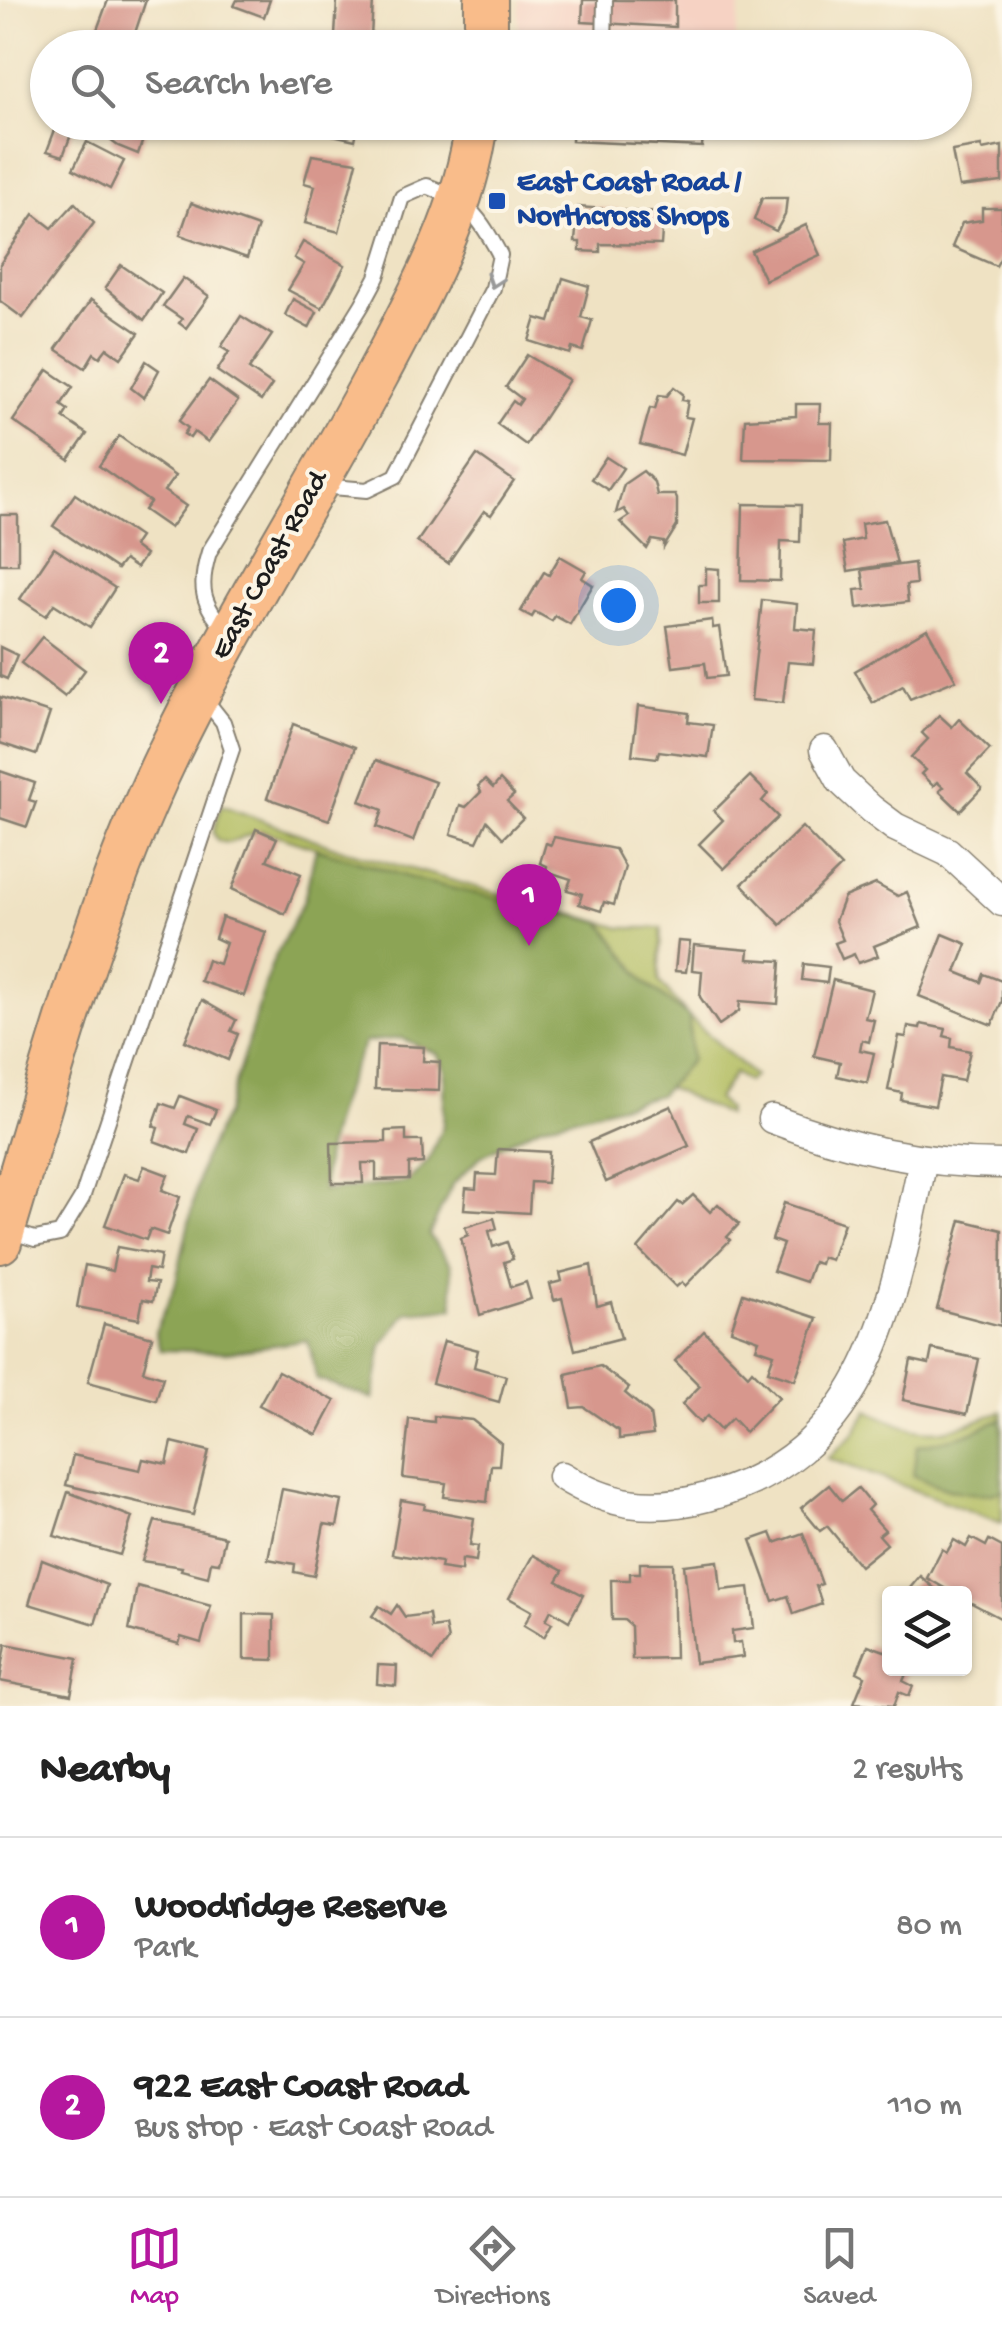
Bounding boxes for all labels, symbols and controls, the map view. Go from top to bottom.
search box [30,30,972,140]
icon: search [65,58,120,113]
text: Search here [145,63,332,107]
place label: East Coast Road / Northcross Shops [517,167,742,236]
marker: East Coast Road / Northcross Shops [486,190,508,212]
one-way arrow [485,272,506,289]
street label: East Coast Road [205,464,338,666]
your location [593,580,644,631]
pin: 2 [128,622,194,704]
pin: 1 [496,864,562,946]
map controls [882,1586,972,1676]
button: layers [882,1586,972,1676]
text: Nearby [40,1747,170,1796]
text: 2 results [852,1752,962,1790]
text: Woodridge Reserve [135,1886,446,1930]
text: 1 [66,1908,79,1946]
text: 80 m [896,1908,962,1946]
text: Park [135,1930,196,1968]
text: 922 East Coast Road [135,2066,466,2110]
text: 2 [65,2088,80,2126]
text: 110 m [888,2088,962,2126]
text: Bus stop · East Coast Road [135,2110,492,2148]
tab: Map [127,2221,182,2314]
tab: Directions [436,2221,550,2314]
tab: Saved [803,2221,875,2314]

